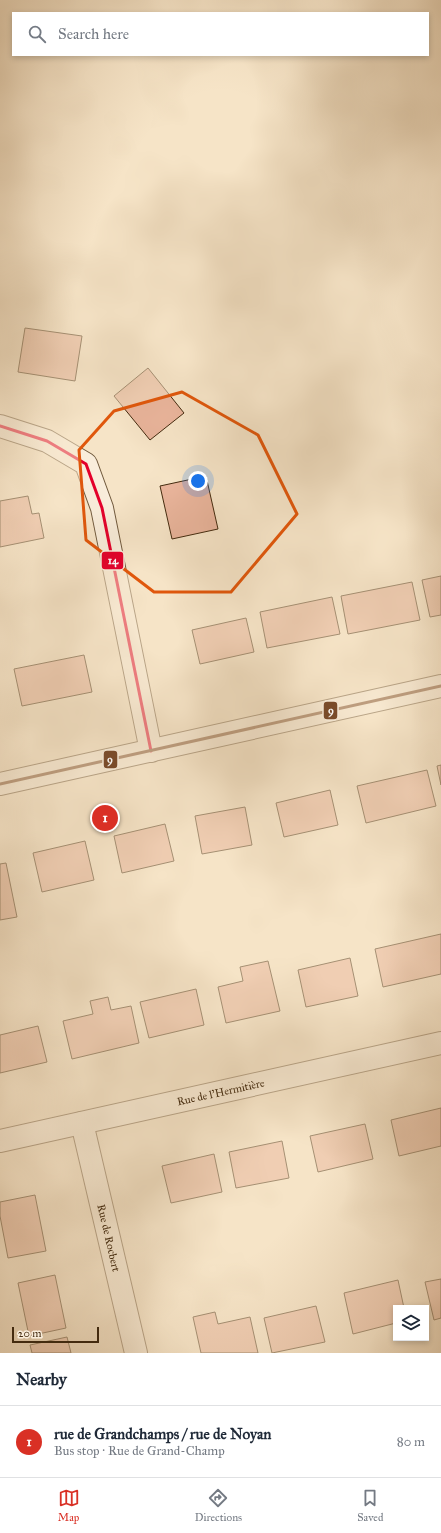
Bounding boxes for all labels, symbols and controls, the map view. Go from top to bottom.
search box [12,12,429,56]
icon: search [26,23,48,45]
text: Search here [58,25,129,43]
your location [188,471,208,491]
line badge: 14 [101,551,124,570]
text: 14 [108,554,119,568]
line badge: 9 [323,701,338,720]
text: 9 [328,704,334,718]
line badge: 9 [103,750,118,769]
text: 9 [107,753,113,767]
pin: 1 [92,803,118,833]
street label: Rue de l'Hermitière [176,1076,266,1108]
street label: Rue de Rocbert [95,1203,123,1273]
map controls [393,1305,429,1341]
button: layers [393,1305,429,1341]
scale bar [12,1325,99,1344]
text: 20 m [18,1327,41,1340]
text: Nearby [16,1369,67,1390]
text: rue de Grandchamps / rue de Noyan [54,1425,271,1443]
text: 1 [26,1434,32,1450]
text: 80 m [397,1434,425,1450]
text: Bus stop · Rue de Grand-Champ [54,1443,225,1459]
tab: Map [58,1487,80,1524]
tab: Directions [195,1487,242,1524]
tab: Saved [357,1487,383,1524]

